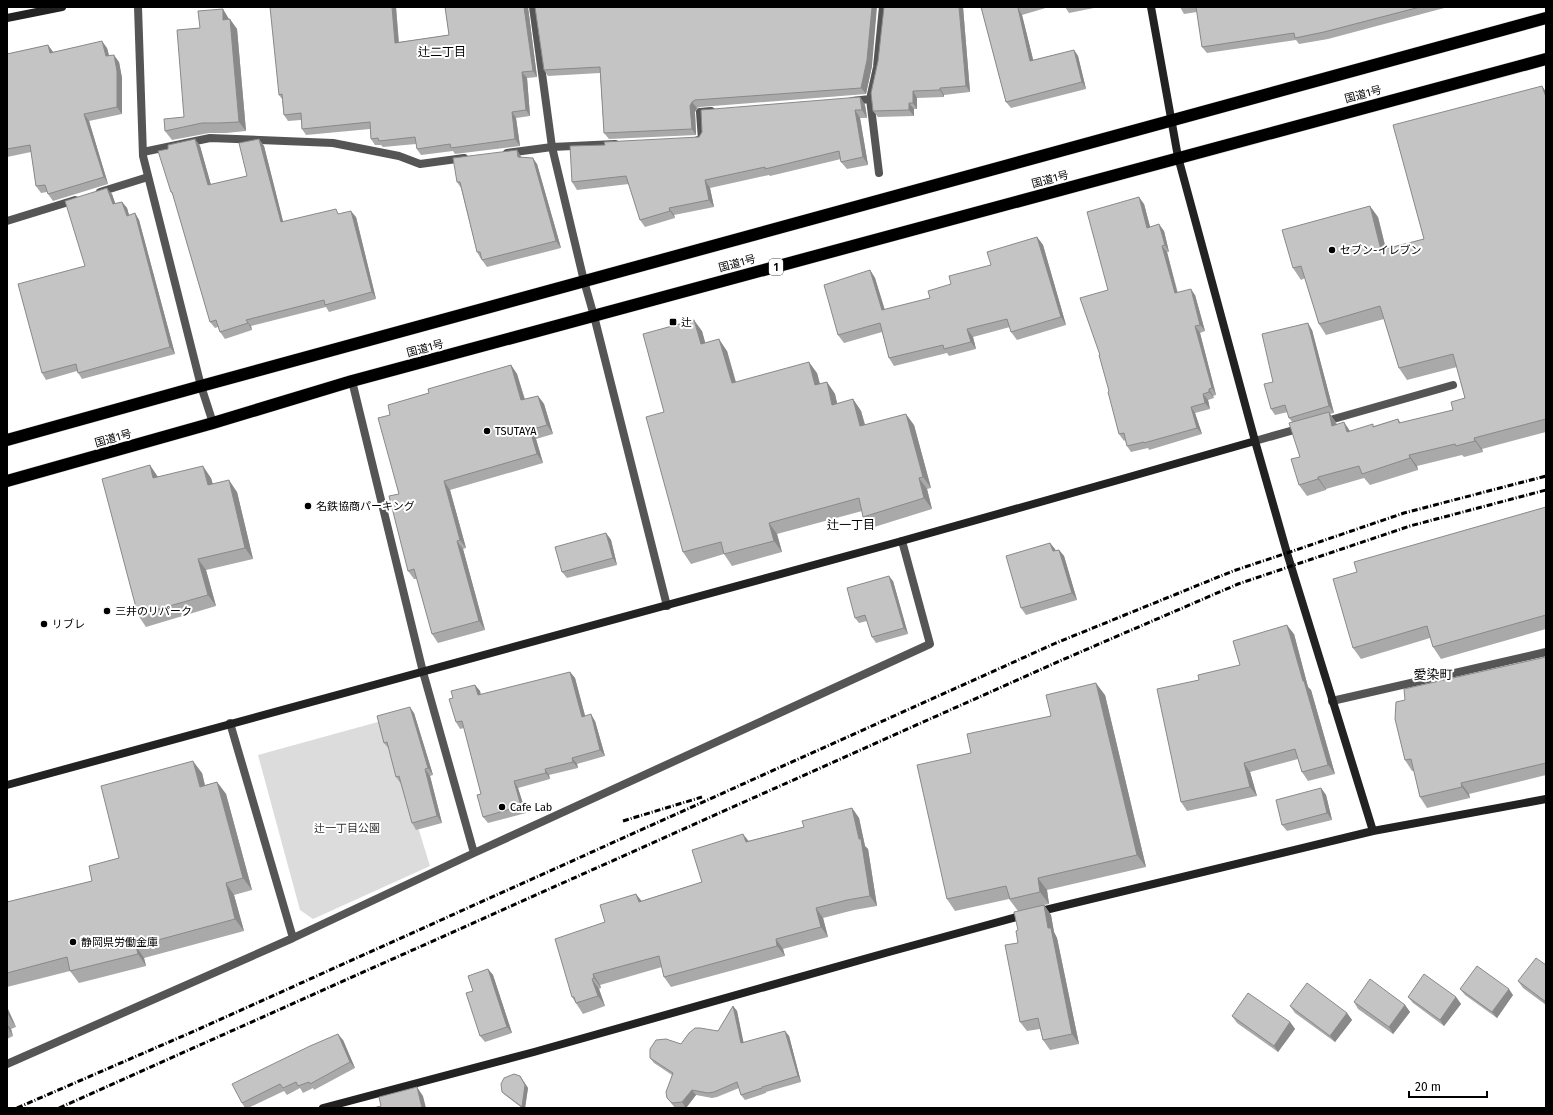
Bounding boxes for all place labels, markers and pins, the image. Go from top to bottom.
place label: セブン-イレブン [1340,244,1421,257]
marker: セブン-イレブン [1327,245,1337,255]
place label: 辻 [681,316,692,329]
marker: 辻 [668,317,678,327]
place label: TSUTAYA [495,425,537,438]
marker: TSUTAYA [482,426,492,436]
place label: 名鉄協商パーキング [316,500,415,513]
marker: 名鉄協商パーキング [303,501,313,511]
place label: 三井のリパーク [115,605,192,618]
marker: 三井のリパーク [102,606,112,616]
place label: リブレ [52,618,85,631]
marker: リブレ [39,619,49,629]
place label: Cafe Lab [510,801,552,814]
marker: Cafe Lab [497,802,507,812]
place label: 静岡県労働金庫 [81,936,158,949]
marker: 静岡県労働金庫 [68,937,78,947]

